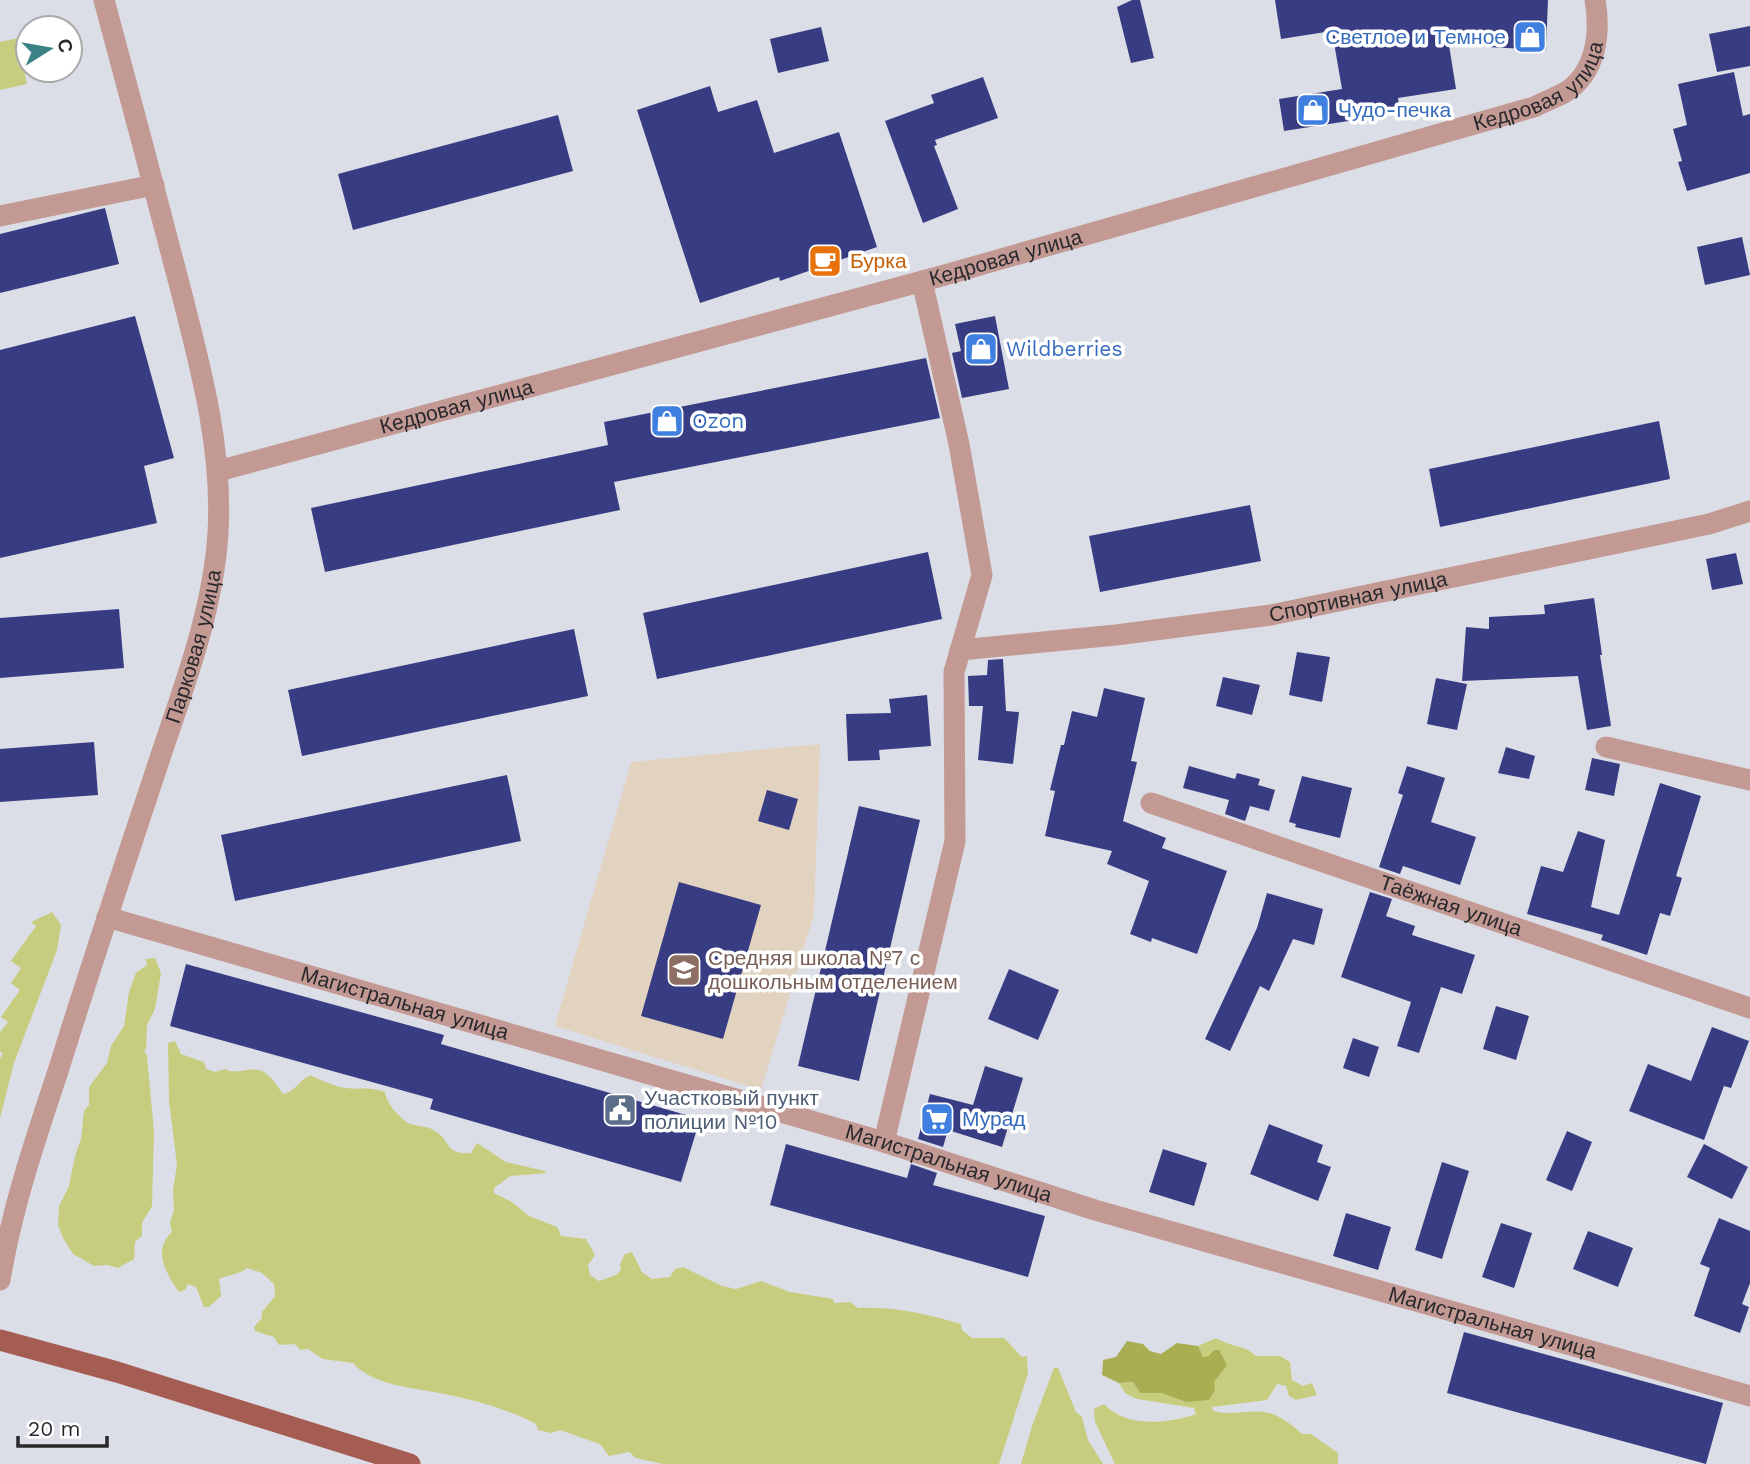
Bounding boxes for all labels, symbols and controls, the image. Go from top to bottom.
north arrow [14,14,84,84]
shop icon: Светлое и Темное [1511,18,1549,56]
place label: Светлое и Темное [1325,24,1506,49]
text: С [53,37,78,55]
street label: Кедровая улица [1470,39,1608,136]
shop icon: Чудо-печка [1294,91,1332,129]
place label: Чудо-печка [1338,97,1451,122]
street label: Кедровая улица [926,223,1085,291]
cafe icon: Бурка [806,242,844,280]
place label: Бурка [850,248,907,273]
shop icon: Wildberries [962,330,1000,368]
place label: Wildberries [1006,336,1123,361]
street label: Кедровая улица [377,374,536,439]
shop icon: Ozon [648,402,686,440]
place label: Ozon [692,408,744,433]
street label: Спортивная улица [1267,566,1450,627]
street label: Парковая улица [160,567,226,726]
street label: Таёжная улица [1377,869,1526,941]
place label: Средняя школа №7 с дошкольным отделением [708,945,958,994]
school or university icon: Средняя школа №7 с дошкольным отделением [665,951,703,989]
street label: Магистральная улица [298,961,512,1045]
place label: Участковый пункт полиции №10 [644,1085,819,1134]
public building icon: Участковый пункт полиции №10 [601,1091,639,1129]
supermarket icon: Мурад [918,1100,956,1138]
place label: Мурад [962,1106,1026,1131]
street label: Магистральная улица [843,1119,1055,1207]
street label: Магистральная улица [1386,1281,1600,1364]
scale bar [18,1404,107,1448]
text: 20 m [28,1416,80,1441]

